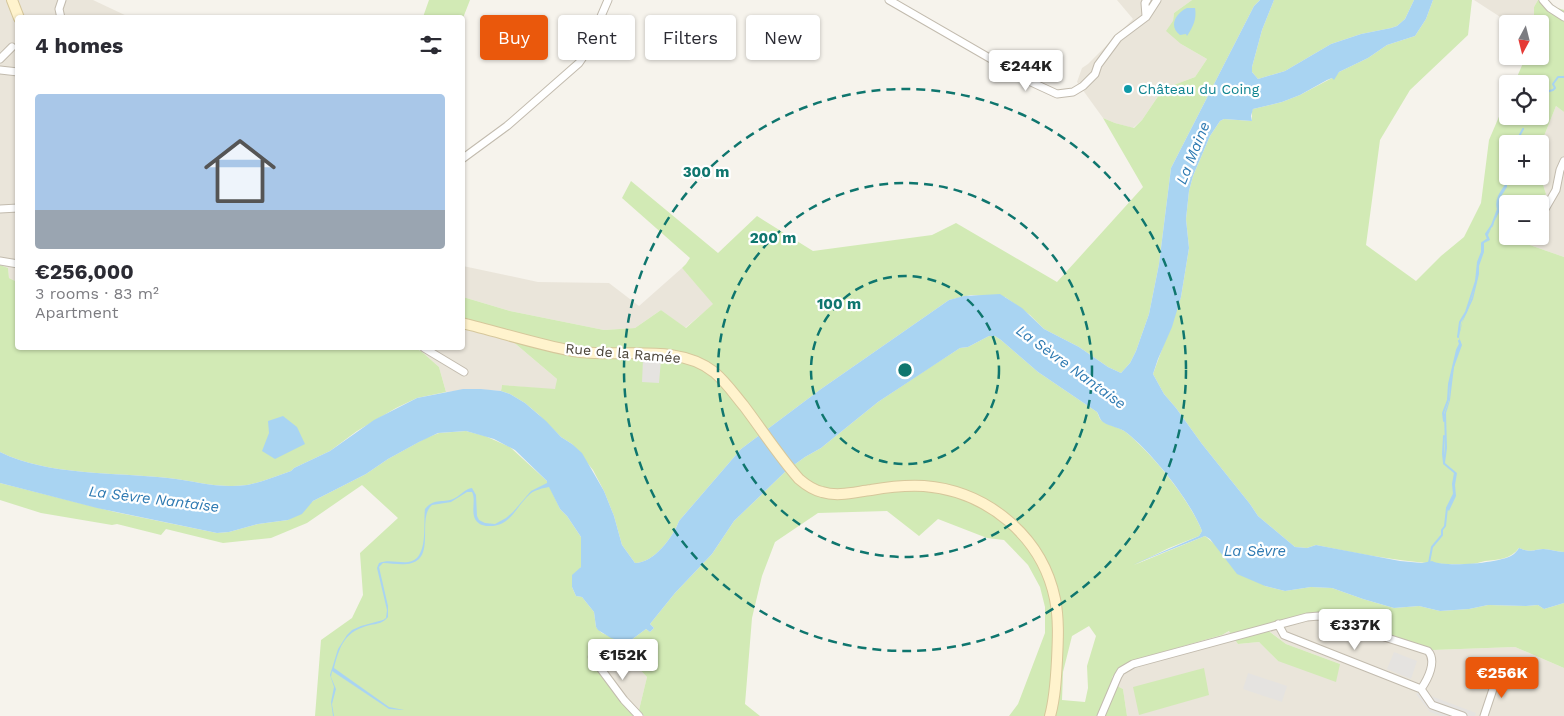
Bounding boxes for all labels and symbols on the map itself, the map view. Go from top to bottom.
north arrow [1499,15,1549,65]
pin: €244K [991,49,1061,92]
place label: Château du Coing [1138,81,1260,97]
marker: Château du Coing [1122,83,1134,95]
water label: La Maine [1172,119,1214,187]
text: 300 m [683,163,729,181]
text: 200 m [750,229,796,247]
text: 100 m [817,295,861,313]
water label: La Sèvre Nantaise [1013,321,1129,413]
street label: Rue de la Ramée [565,340,681,366]
centre of rings [896,361,914,379]
water label: La Sèvre Nantaise [88,482,220,516]
water label: La Sèvre [1224,542,1286,560]
pin: €337K [1320,608,1390,651]
pin: €152K [588,638,658,681]
pin: €256K [1467,656,1537,699]

